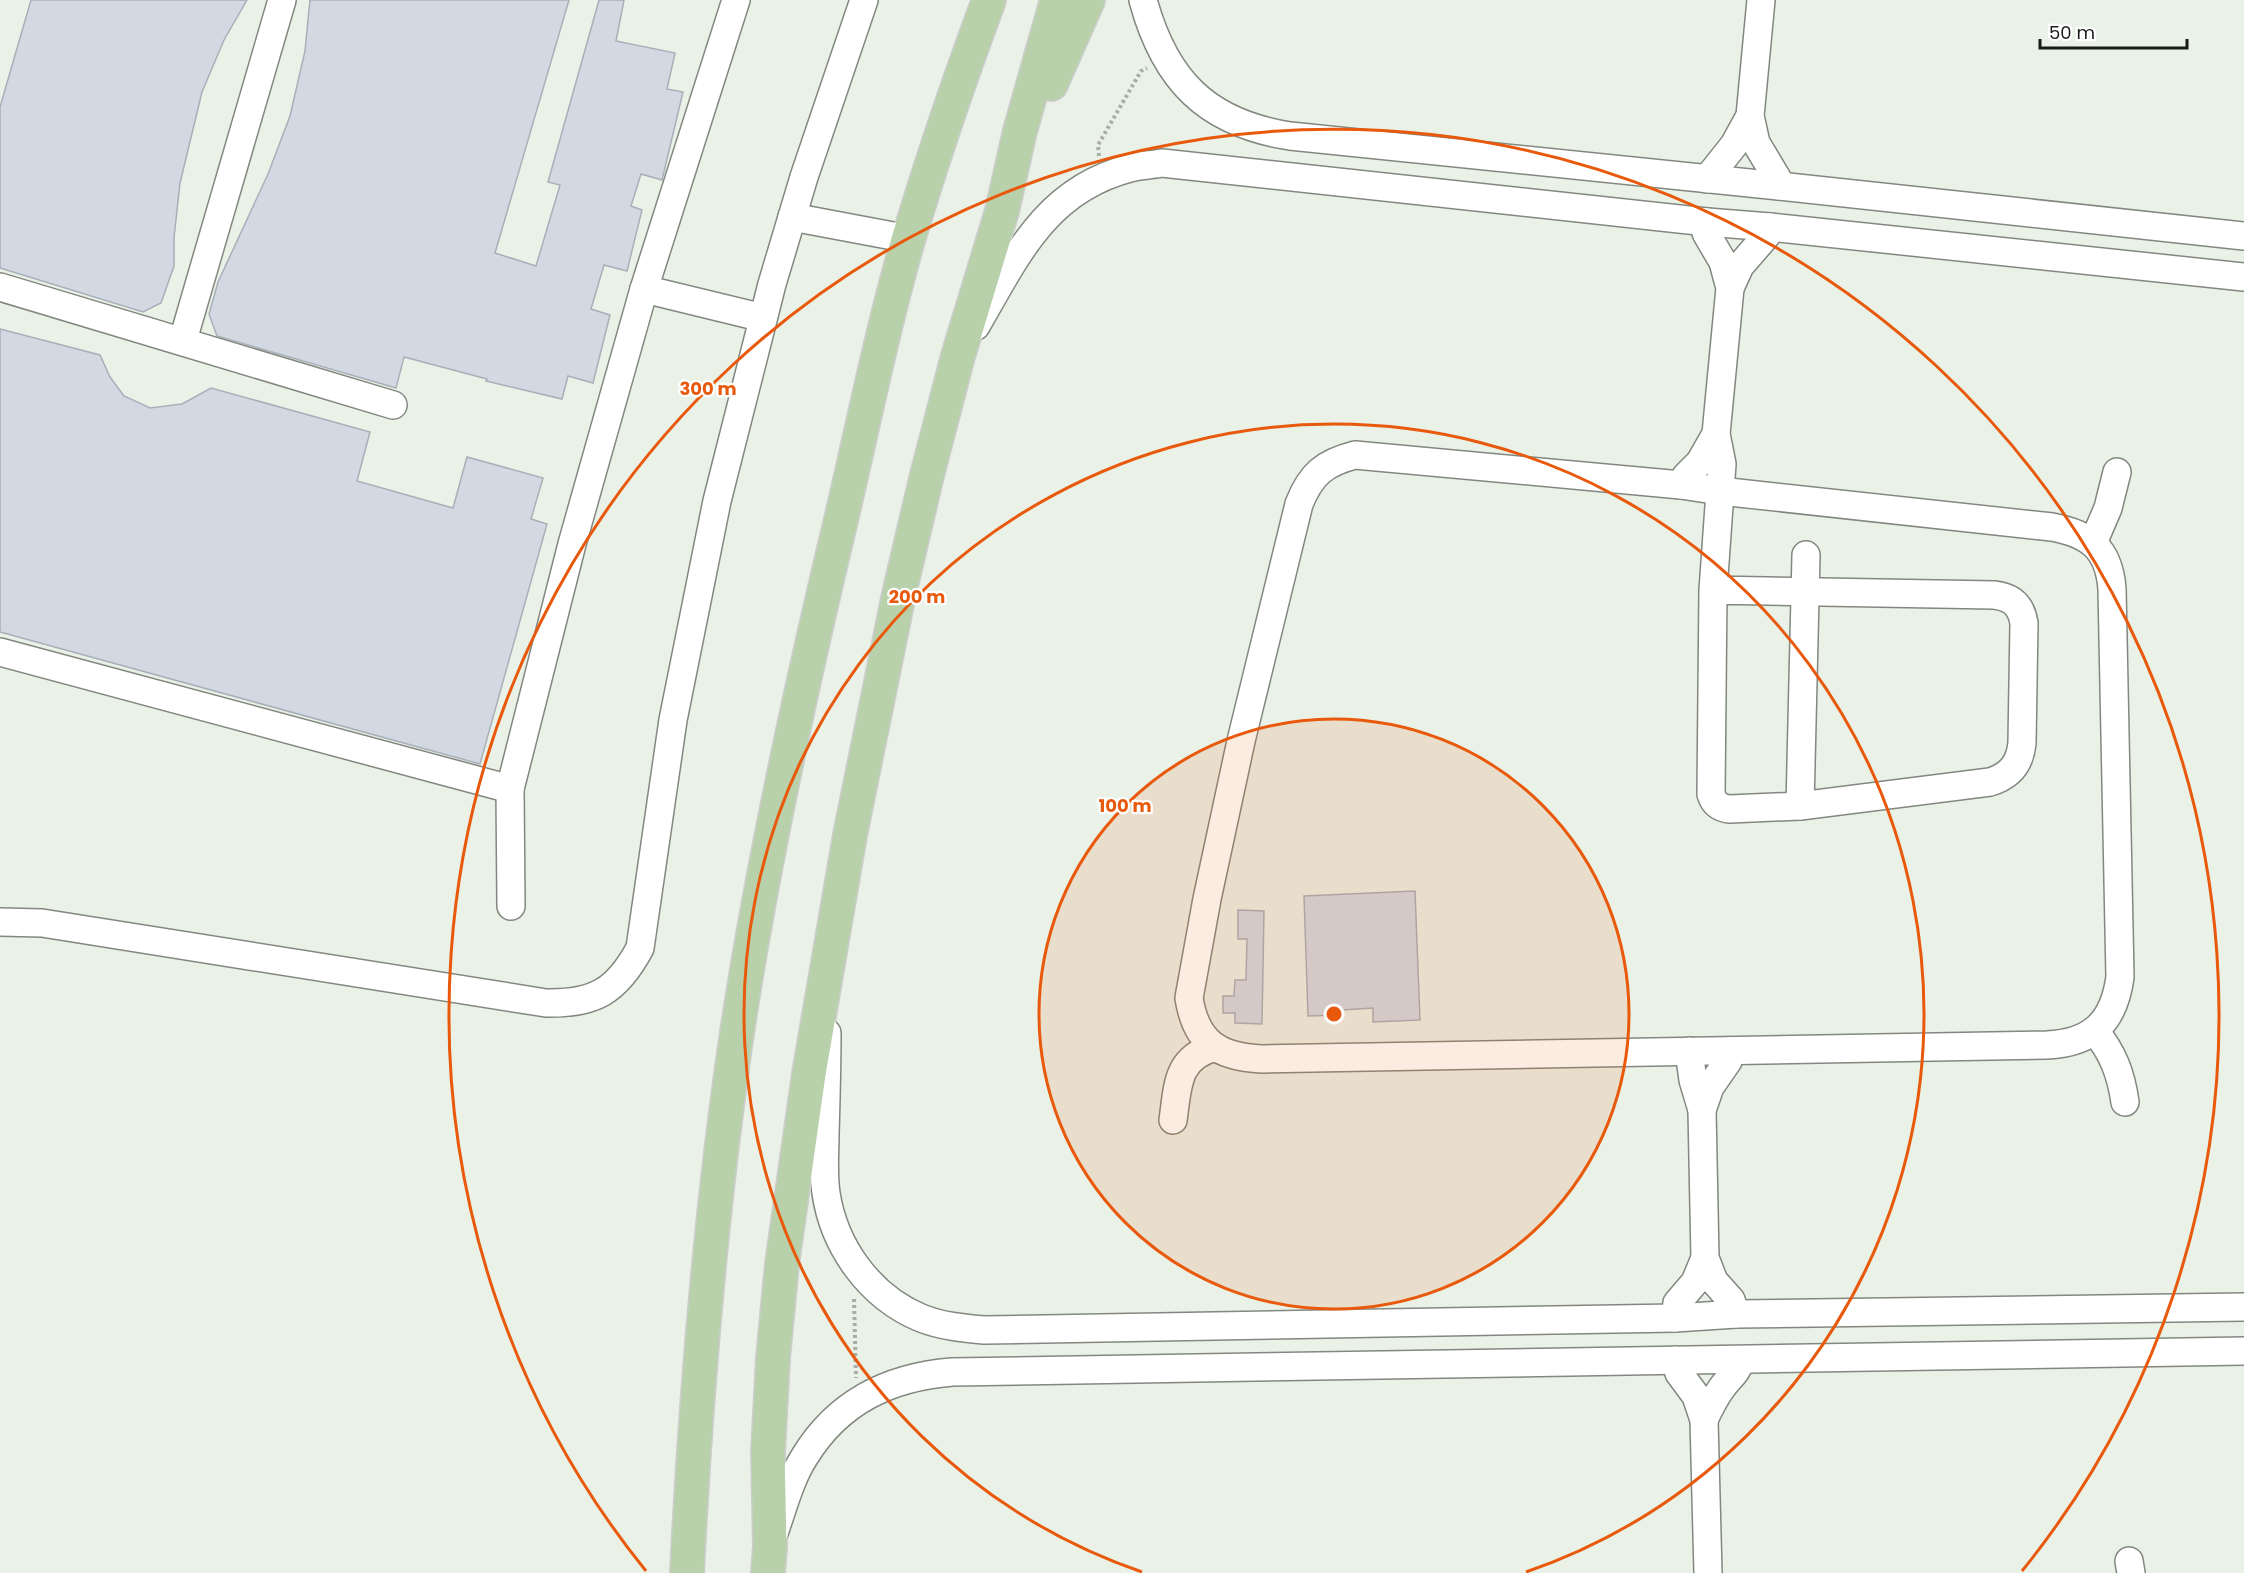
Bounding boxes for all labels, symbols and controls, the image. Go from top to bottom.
scale bar [2040,12,2187,50]
text: 50 m [2049,20,2095,45]
text: 300 m [679,376,737,401]
text: 200 m [889,584,945,609]
text: 100 m [1098,793,1152,818]
centre of rings [1324,1004,1344,1024]

